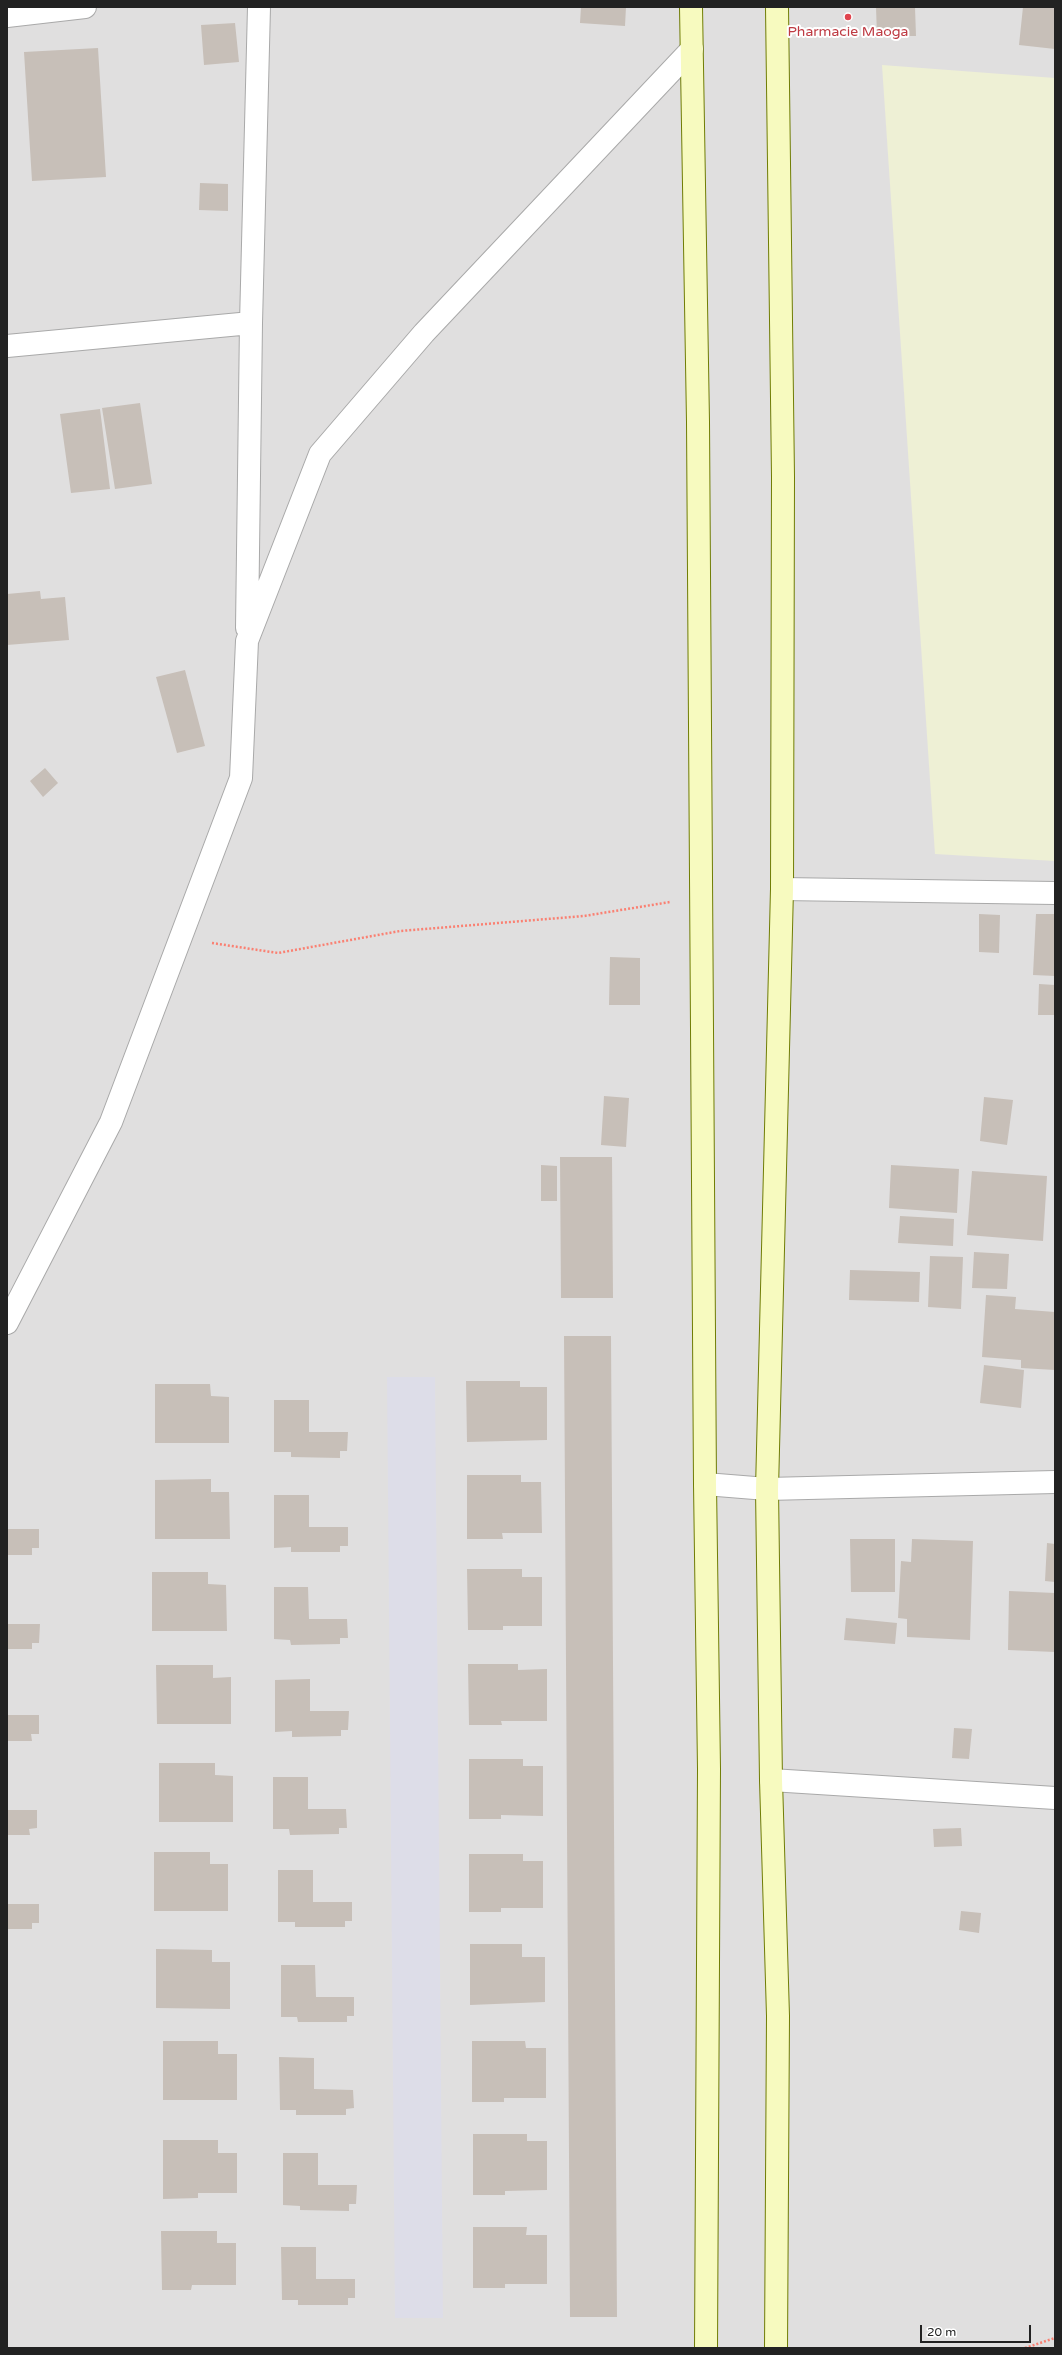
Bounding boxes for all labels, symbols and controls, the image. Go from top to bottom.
marker: Pharmacie Maoga [843,12,853,22]
place label: Pharmacie Maoga [788,24,908,40]
scale bar [922,2317,1033,2343]
text: 20 m [927,2325,956,2339]

